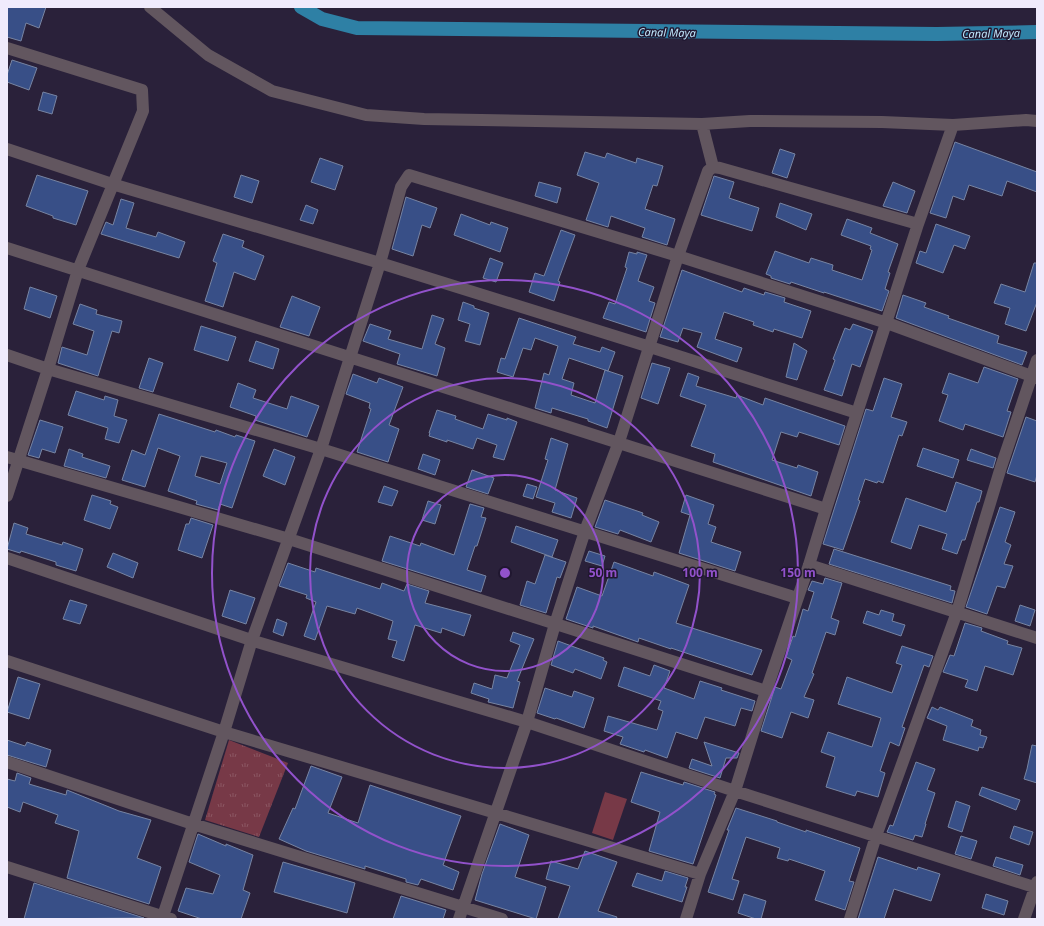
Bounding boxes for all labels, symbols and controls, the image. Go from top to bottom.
water label: Canal Maya [638,24,697,40]
water label: Canal Maya [962,25,1021,41]
text: 50 m [589,564,617,581]
text: 100 m [682,564,718,581]
text: 150 m [780,564,816,581]
centre of rings [498,566,512,580]

